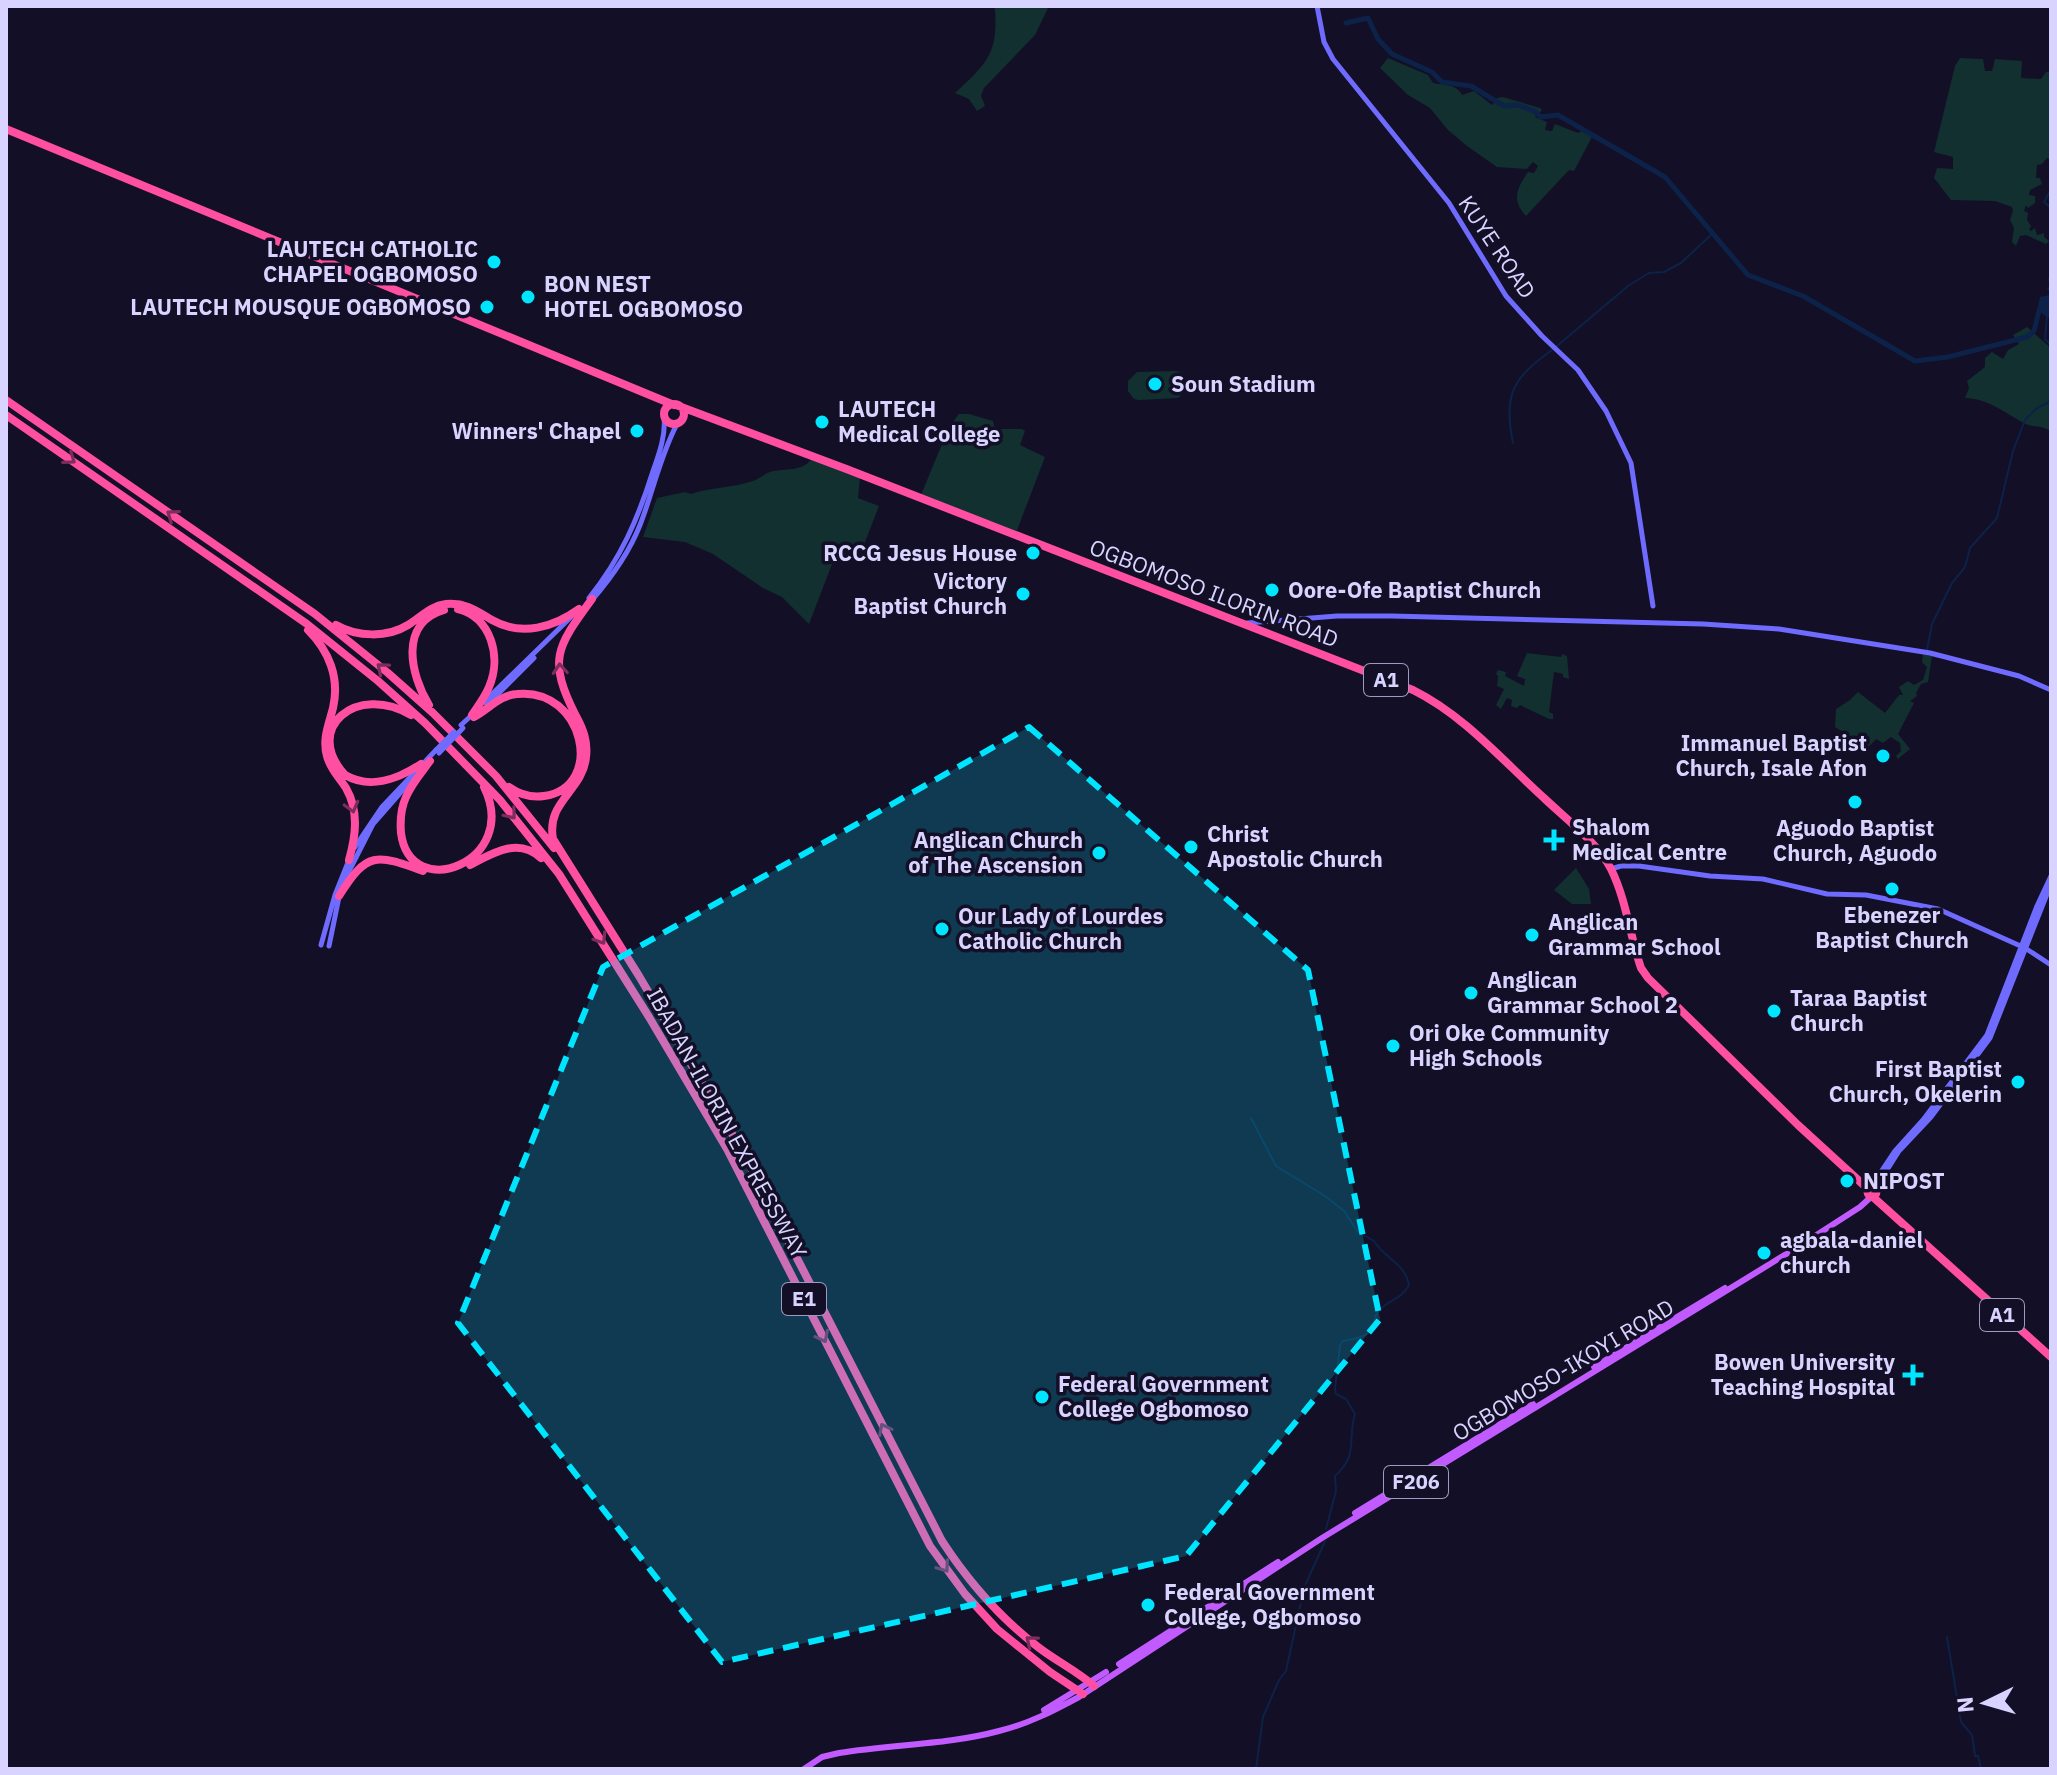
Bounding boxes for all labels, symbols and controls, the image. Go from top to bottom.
street label: KUYE ROAD [1452,190,1542,304]
place label: LAUTECH CATHOLIC CHAPEL OGBOMOSO [263,234,478,288]
marker: LAUTECH CATHOLIC CHAPEL OGBOMOSO [485,253,503,271]
place label: BON NEST HOTEL OGBOMOSO [544,269,743,323]
marker: BON NEST HOTEL OGBOMOSO [519,288,537,306]
place label: LAUTECH MOUSQUE OGBOMOSO [130,292,471,321]
marker: LAUTECH MOUSQUE OGBOMOSO [478,298,496,316]
place label: Soun Stadium [1171,369,1316,398]
marker: Soun Stadium [1146,375,1164,393]
place label: LAUTECH Medical College [838,394,1000,448]
marker: LAUTECH Medical College [813,413,831,431]
place label: Winners' Chapel [452,416,621,445]
marker: Winners' Chapel [628,422,646,440]
one-way arrow [62,449,76,464]
one-way arrow [166,510,180,525]
street label: OGBOMOSO ILORIN ROAD [1086,532,1343,653]
place label: RCCG Jesus House [823,538,1017,567]
marker: RCCG Jesus House [1024,544,1042,562]
place label: Victory Baptist Church [854,566,1007,620]
place label: Oore-Ofe Baptist Church [1288,575,1541,604]
marker: Oore-Ofe Baptist Church [1263,581,1281,599]
marker: Victory Baptist Church [1014,585,1032,603]
one-way arrow [552,662,569,675]
one-way arrow [377,663,391,678]
road number: A1 [1364,664,1408,696]
place label: Immanuel Baptist Church, Isale Afon [1676,728,1867,782]
marker: Immanuel Baptist Church, Isale Afon [1874,747,1892,765]
marker: Aguodo Baptist Church, Aguodo [1846,793,1864,811]
one-way arrow [342,799,359,813]
one-way arrow [501,805,516,819]
place label: Shalom Medical Centre [1572,812,1727,866]
place label: Aguodo Baptist Church, Aguodo [1773,813,1937,867]
place label: Christ Apostolic Church [1207,819,1383,873]
place label: Anglican Church of The Ascension [908,825,1083,879]
marker: Shalom Medical Centre [1543,829,1565,851]
marker: Christ Apostolic Church [1182,838,1200,856]
marker: Anglican Church of The Ascension [1090,844,1108,862]
marker: Ebenezer Baptist Church [1883,880,1901,898]
place label: Ebenezer Baptist Church [1815,900,1969,954]
place label: Our Lady of Lourdes Catholic Church [958,901,1163,955]
place label: Anglican Grammar School [1548,907,1721,961]
marker: Our Lady of Lourdes Catholic Church [933,920,951,938]
marker: Anglican Grammar School [1523,926,1541,944]
one-way arrow [592,930,607,945]
place label: Anglican Grammar School 2 [1487,965,1678,1019]
street label: IBADAN-ILORIN EXPRESSWAY [641,982,814,1263]
place label: Taraa Baptist Church [1790,983,1927,1037]
marker: Anglican Grammar School 2 [1462,984,1480,1002]
marker: Taraa Baptist Church [1765,1002,1783,1020]
place label: Ori Oke Community High Schools [1409,1018,1609,1072]
marker: Ori Oke Community High Schools [1384,1037,1402,1055]
place label: First Baptist Church, Okelerin [1829,1054,2002,1108]
marker: First Baptist Church, Okelerin [2009,1073,2027,1091]
place label: NIPOST [1863,1166,1945,1195]
marker: NIPOST [1838,1172,1856,1190]
place label: agbala-daniel church [1780,1225,1923,1279]
marker: agbala-daniel church [1755,1244,1773,1262]
road number: E1 [782,1283,826,1315]
street label: OGBOMOSO-IKOYI ROAD [1447,1292,1679,1447]
road number: A1 [1980,1299,2024,1331]
one-way arrow [814,1328,829,1343]
place label: Bowen University Teaching Hospital [1711,1347,1895,1401]
marker: Bowen University Teaching Hospital [1902,1364,1924,1386]
place label: Federal Government College Ogbomoso [1058,1369,1269,1423]
marker: Federal Government College Ogbomoso [1033,1388,1051,1406]
one-way arrow [878,1423,894,1438]
road number: F206 [1384,1466,1448,1498]
one-way arrow [935,1558,949,1572]
place label: Federal Government College, Ogbomoso [1164,1577,1375,1631]
marker: Federal Government College, Ogbomoso [1139,1596,1157,1614]
one-way arrow [1025,1636,1040,1651]
north arrow [1945,1663,2025,1743]
text: N [1949,1696,1980,1714]

